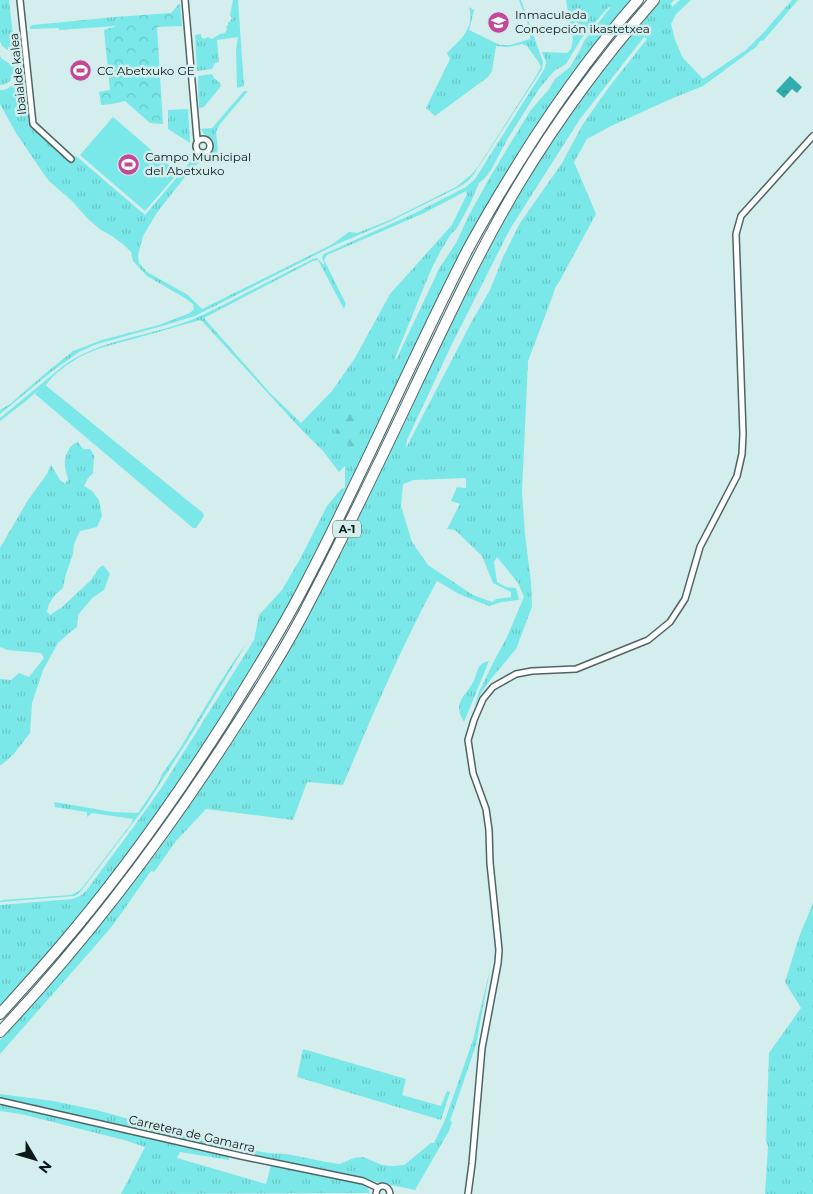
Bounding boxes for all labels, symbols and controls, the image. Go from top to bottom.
place label: Inmaculada Concepción ikastetxea [515,7,650,36]
school or university icon: Inmaculada Concepción ikastetxea [487,10,511,34]
street label: Ibaialde kalea [6,32,29,116]
sports icon: CC Abetxuko GE [69,59,93,83]
place label: CC Abetxuko GE [97,63,195,78]
place label: Campo Municipal del Abetxuko [145,149,251,178]
sports icon: Campo Municipal del Abetxuko [117,152,141,176]
road number: A-1 [333,520,361,538]
street label: Carretera de Gamarra [127,1112,257,1155]
north arrow [10,1134,60,1184]
text: N [35,1157,56,1177]

